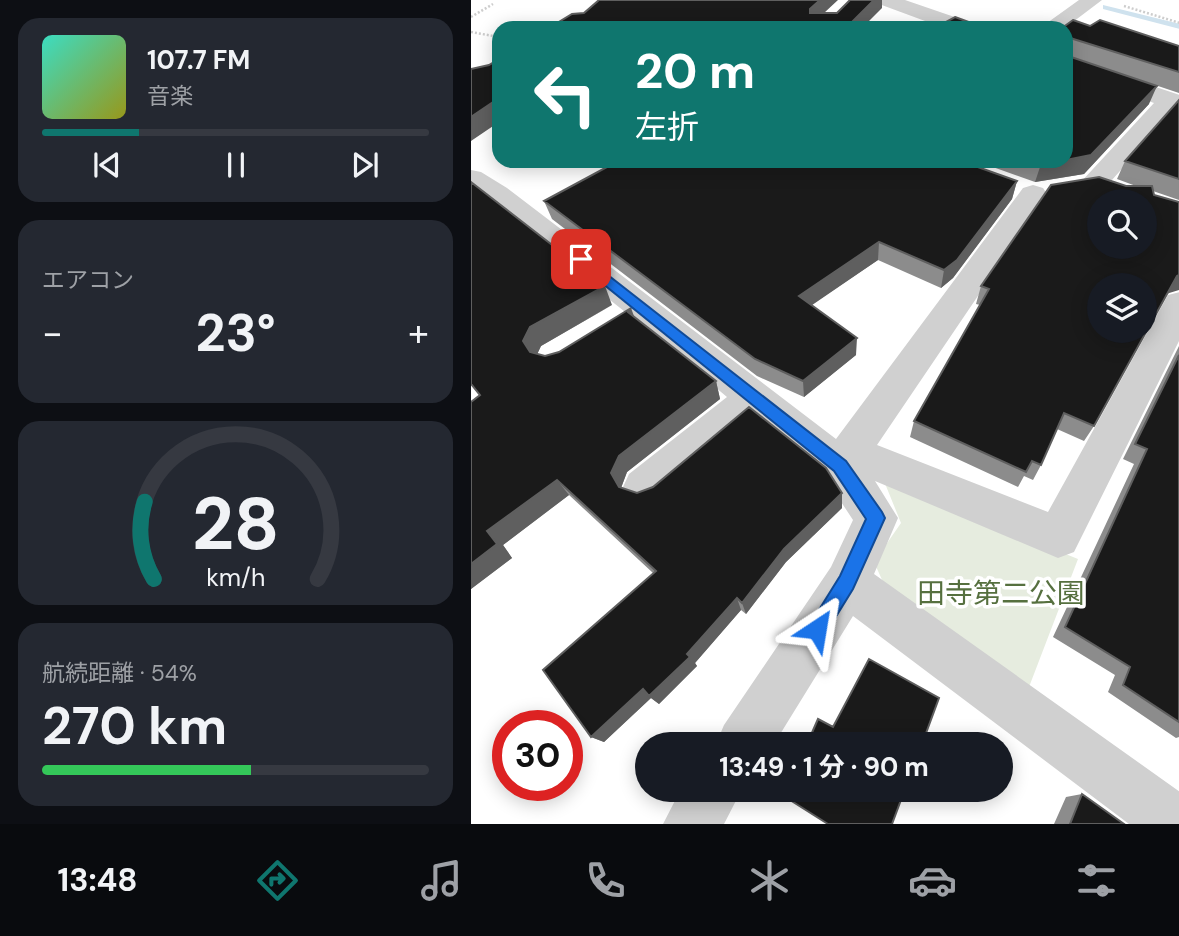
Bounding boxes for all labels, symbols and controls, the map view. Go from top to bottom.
text: 20 m [635,39,755,103]
text: 107.7 FM [147,43,250,77]
icon: left [520,49,611,140]
text: 音楽 [147,81,193,111]
text: 左折 [635,106,699,148]
icon: previous [88,146,126,184]
icon: pause [217,146,255,184]
icon: next [346,146,384,184]
map controls [1087,189,1157,343]
button: search [1087,189,1157,259]
pin [551,229,611,289]
icon: arrive [562,240,600,278]
text: エアコン [42,265,134,295]
button: layers [1087,273,1157,343]
text: 23° [195,299,276,367]
text: − [42,308,63,358]
text: + [408,308,429,358]
text: 28 [192,477,279,572]
text: km/h [206,561,265,594]
park label: 田寺第二公園 [917,575,1085,612]
position arrow [780,592,854,666]
text: 航続距離 · 54% [42,658,197,688]
text: 270 km [42,692,227,760]
speed limit sign: 30 [492,710,583,801]
text: 13:49 · 1 分 · 90 m [719,750,929,784]
icon: directions [253,856,302,905]
icon: music [417,856,466,905]
icon: phone [581,856,630,905]
icon: climate [745,856,794,905]
icon: car [908,856,957,905]
icon: filters [1072,856,1121,905]
text: 13:48 [57,859,138,901]

